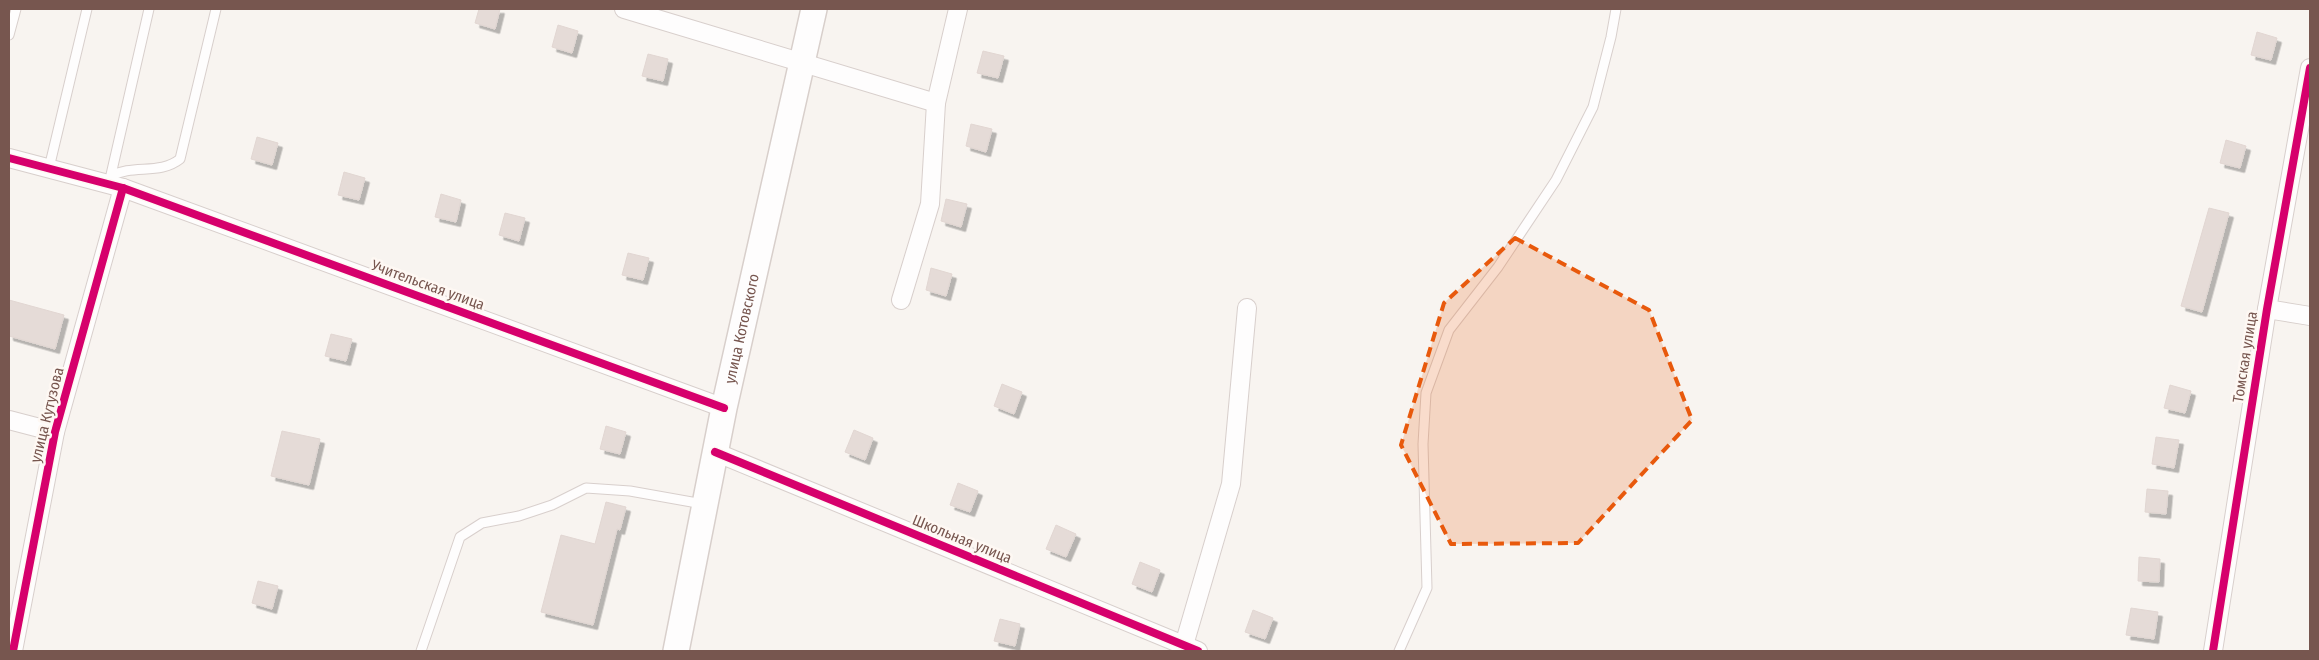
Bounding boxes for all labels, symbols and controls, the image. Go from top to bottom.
street label: Учительская улица [368,256,487,314]
street label: улица Котовского [721,272,763,385]
street label: Томская улица [2229,310,2261,404]
street label: улица Кутузова [26,365,68,465]
street label: Школьная улица [910,511,1014,567]

